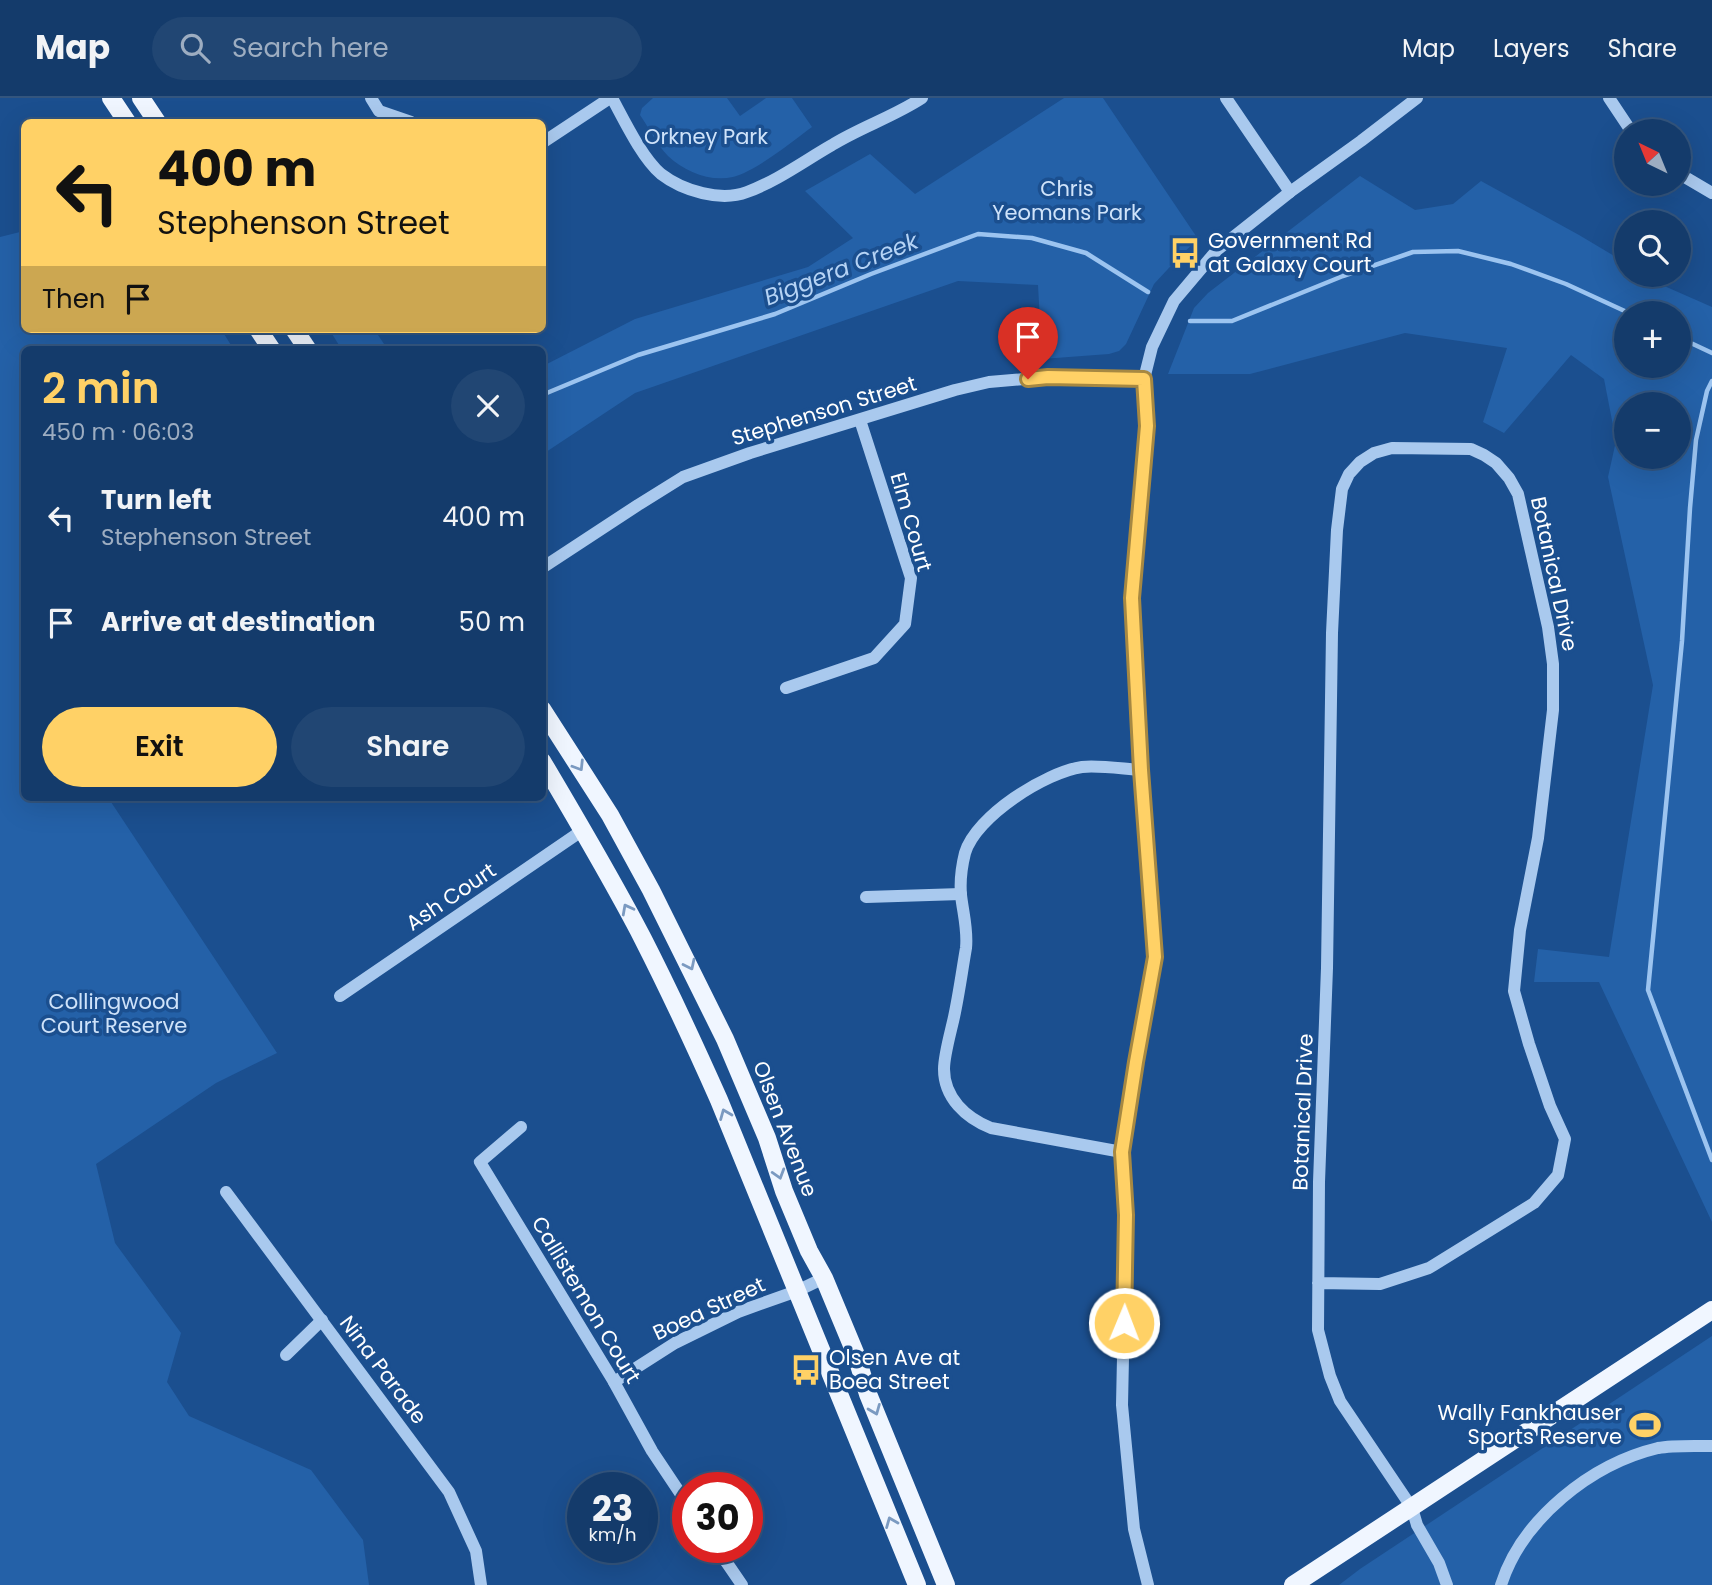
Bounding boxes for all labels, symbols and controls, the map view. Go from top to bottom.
search box [152,17,642,80]
text: Map [35,24,110,71]
icon: search [176,29,214,67]
text: Search here [232,30,389,66]
text: Map [1402,32,1455,65]
text: Layers [1493,32,1569,65]
text: Share [1607,32,1677,65]
north arrow [1614,119,1690,196]
map controls [1614,119,1691,469]
park label: Orkney Park [644,122,768,151]
text: 400 m [157,135,316,203]
icon: left [42,147,133,238]
park label: Chris Yeomans Park [992,174,1142,227]
text: Stephenson Street [157,200,450,245]
button: search [1614,210,1691,287]
water label: Biggera Creek [759,224,924,313]
place label: Government Rd at Galaxy Court [1208,226,1372,279]
bus stop icon: Government Rd at Galaxy Court [1168,236,1202,270]
icon: arrive [119,280,157,318]
text: Then [42,281,105,317]
button: + [1614,301,1691,378]
pin [998,307,1058,379]
icon: arrive [1009,318,1047,356]
text: 2 min [42,359,160,418]
button: close [451,369,525,443]
street label: Stephenson Street [728,369,920,452]
button: − [1614,392,1691,469]
text: 450 m · 06:03 [42,416,194,448]
street label: Elm Court [884,469,939,575]
text: Turn left [101,482,212,518]
street label: Botanical Drive [1524,494,1585,654]
icon: left [42,499,80,537]
text: 400 m [442,499,525,535]
text: Stephenson Street [101,521,311,553]
icon: arrive [42,604,80,642]
text: Arrive at destination [101,604,376,640]
text: 50 m [459,604,525,640]
button: Exit [42,707,277,787]
button: Share [291,707,525,787]
one-way arrow [571,759,584,772]
street label: Ash Court [400,856,501,937]
one-way arrow [622,904,635,916]
one-way arrow [681,958,695,970]
park label: Collingwood Court Reserve [41,987,187,1040]
street label: Botanical Drive [1285,1033,1320,1191]
street label: Olsen Avenue [746,1057,825,1201]
one-way arrow [720,1109,734,1121]
one-way arrow [771,1168,785,1180]
street label: Callistemon Court [525,1211,648,1389]
street label: Boea Street [648,1270,770,1347]
position arrow [1087,1286,1161,1360]
street label: Nina Parade [333,1310,434,1430]
place label: Olsen Ave at Boea Street [829,1343,960,1396]
bus stop icon: Olsen Ave at Boea Street [789,1353,823,1387]
place label: Wally Fankhauser Sports Reserve [1438,1398,1622,1451]
one-way arrow [866,1403,880,1415]
sports icon: Wally Fankhauser Sports Reserve [1628,1408,1662,1442]
speed limit sign: 30 [672,1472,763,1563]
text: 23 [592,1484,633,1533]
one-way arrow [886,1516,900,1528]
text: km/h [589,1522,636,1547]

